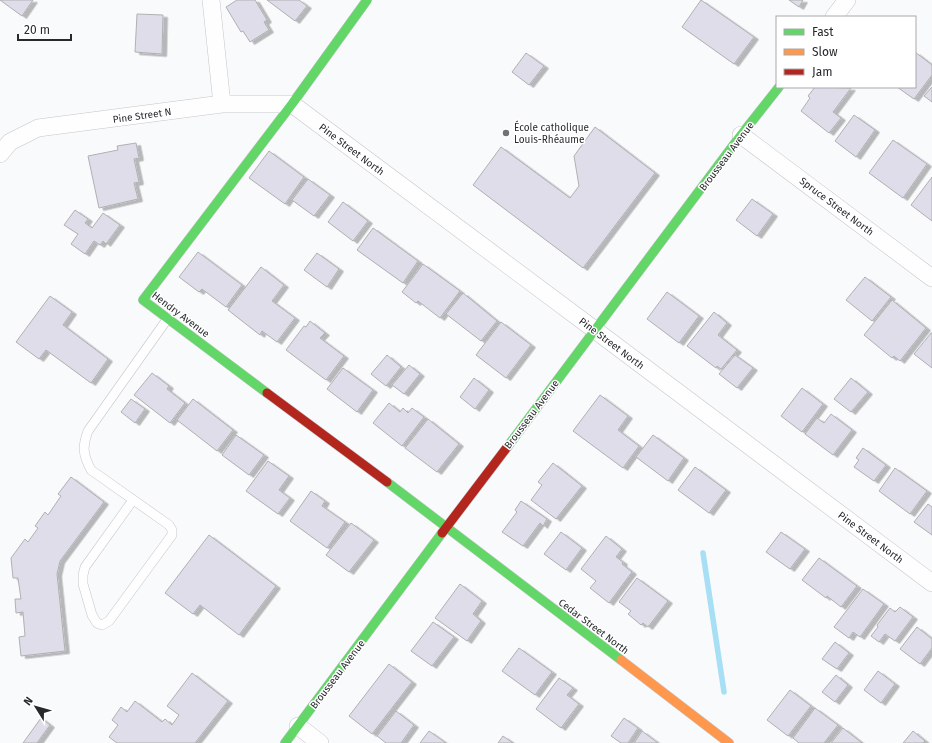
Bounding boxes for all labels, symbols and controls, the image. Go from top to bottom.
scale bar [18,16,71,42]
legend [776,16,916,88]
text: 20 m [24,23,50,37]
text: Fast [812,25,834,39]
text: Slow [812,45,838,59]
text: Jam [812,65,832,79]
street label: Pine Street N [112,106,172,126]
place label: École catholique Louis-Rhéaume [514,120,589,146]
street label: Brousseau Avenue [697,120,757,193]
street label: Pine Street North [316,121,386,178]
marker: École catholique Louis-Rhéaume [501,128,511,138]
street label: Spruce Street North [797,175,876,239]
street label: Hendry Avenue [149,289,211,340]
street label: Pine Street North [576,315,646,372]
street label: Brousseau Avenue [502,378,562,451]
street label: Pine Street North [835,509,905,566]
street label: Cedar Street North [556,597,631,657]
street label: Brousseau Avenue [308,638,368,711]
north arrow [16,687,56,727]
text: N [21,694,36,708]

